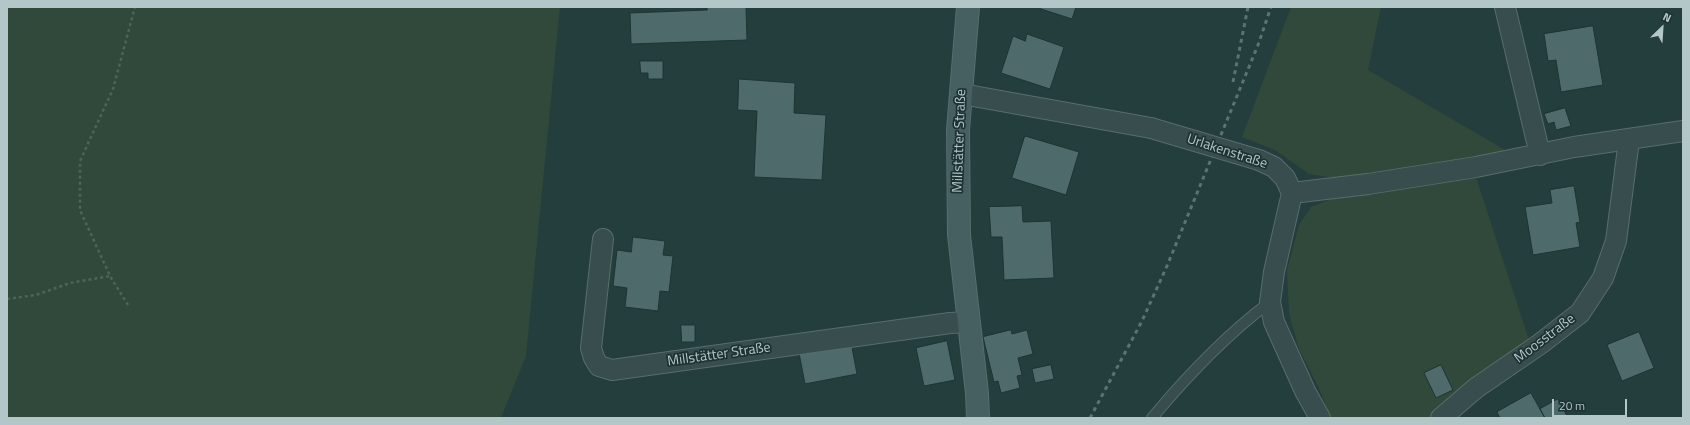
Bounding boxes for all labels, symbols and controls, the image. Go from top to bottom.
north arrow [1642,8,1682,48]
text: N [1660,8,1674,26]
street label: Millstätter Straße [950,89,970,193]
street label: Urlakenstraße [1185,131,1269,173]
street label: Moosstraße [1511,311,1579,367]
street label: Millstätter Straße [666,339,772,371]
scale bar [1554,391,1629,417]
text: 20 m [1559,396,1585,415]

